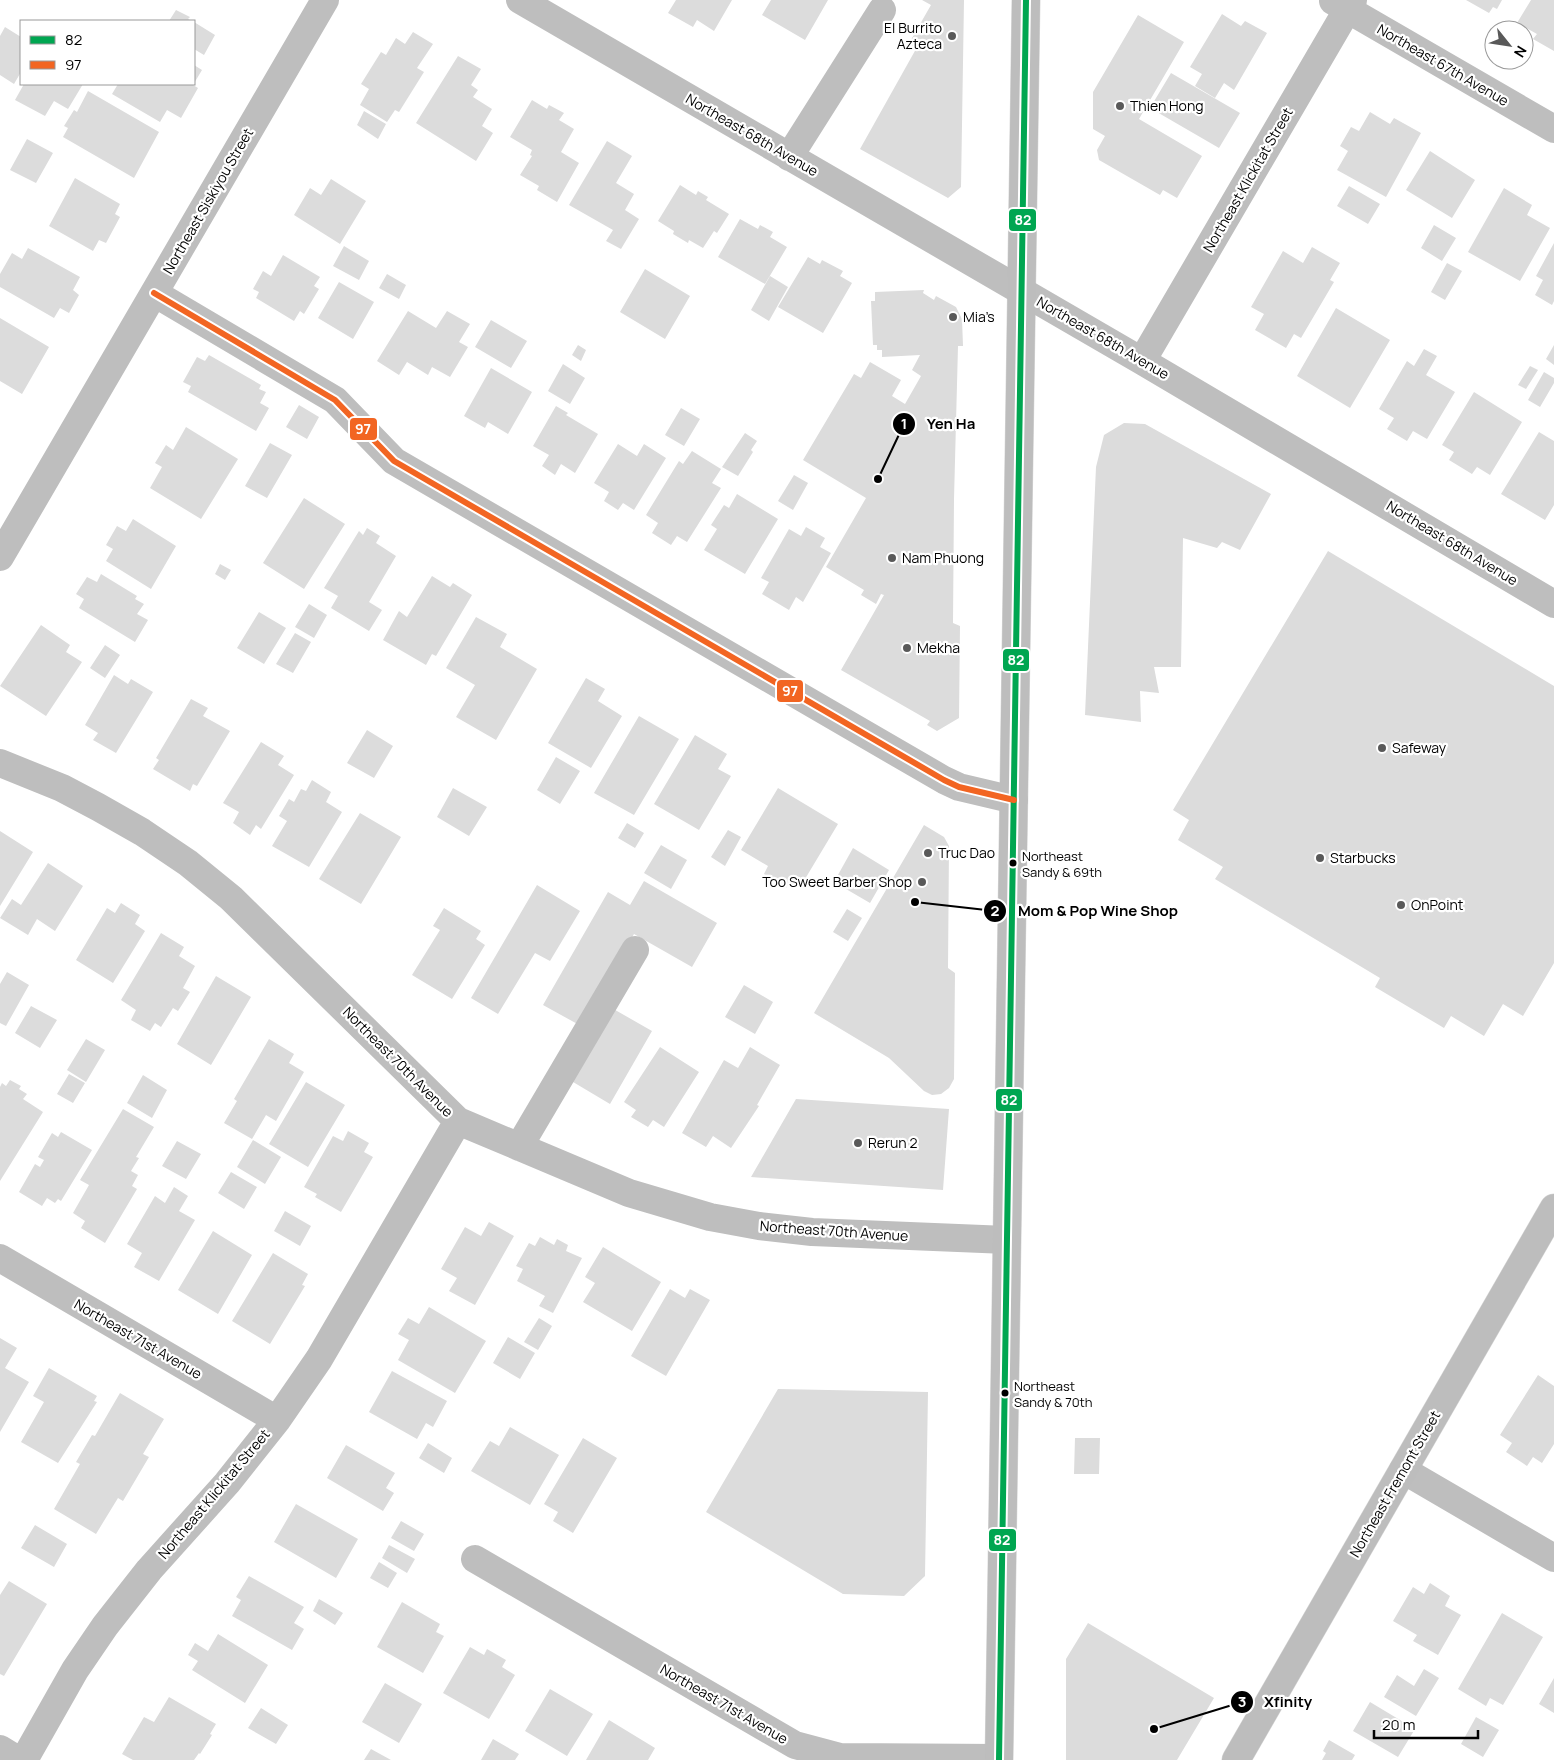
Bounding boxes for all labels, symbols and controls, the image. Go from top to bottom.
place label: El Burrito Azteca [884,18,942,53]
street label: Northeast 67th Avenue [1374,19,1512,110]
legend [20,20,195,85]
north arrow [1484,20,1534,70]
text: 82 [65,29,82,50]
marker: El Burrito Azteca [946,30,958,42]
text: N [1510,43,1531,61]
text: 97 [65,54,82,75]
street label: Northeast 68th Avenue [683,89,822,180]
place label: Thien Hong [1130,96,1204,115]
marker: Thien Hong [1114,100,1126,112]
street label: Northeast Klickitat Street [1198,104,1297,256]
street label: Northeast Siskiyou Street [158,124,257,277]
line badge: 82 [1008,208,1037,232]
text: 82 [1015,210,1031,229]
street label: Northeast 68th Avenue [1034,292,1173,383]
place label: Mia’s [963,307,995,326]
marker: Mia’s [947,311,959,323]
callout: Yen Ha [891,409,985,439]
text: 1 [901,413,907,434]
text: Yen Ha [927,413,975,434]
line badge: 97 [349,417,378,441]
text: 97 [355,419,371,438]
street label: Northeast 68th Avenue [1383,496,1521,589]
place label: Nam Phuong [902,548,984,567]
marker: Nam Phuong [886,552,898,564]
place label: Mekha [917,638,960,657]
marker: Mekha [901,642,913,654]
line badge: 82 [1002,648,1030,672]
text: 82 [1008,650,1024,669]
line badge: 97 [776,679,804,703]
text: 97 [782,681,798,700]
place label: Safeway [1392,738,1447,757]
marker: Safeway [1376,742,1388,754]
place label: Truc Dao [938,843,995,862]
marker: Truc Dao [922,847,934,859]
place label: Northeast Sandy & 69th [1022,847,1102,881]
place label: Starbucks [1330,848,1396,867]
marker: Starbucks [1314,852,1326,864]
marker: Northeast Sandy & 69th [1008,858,1018,868]
place label: Too Sweet Barber Shop [762,872,912,891]
marker: Too Sweet Barber Shop [916,876,928,888]
place label: OnPoint [1411,895,1464,914]
callout: Mom & Pop Wine Shop [982,896,1188,926]
marker: OnPoint [1395,899,1407,911]
text: 2 [991,900,1000,921]
text: Mom & Pop Wine Shop [1018,900,1178,921]
street label: Northeast 70th Avenue [339,1002,458,1121]
line badge: 82 [995,1088,1023,1112]
text: 82 [1001,1090,1017,1109]
place label: Rerun 2 [868,1133,917,1152]
marker: Rerun 2 [852,1137,864,1149]
street label: Northeast 70th Avenue [759,1216,909,1245]
street label: Northeast 71st Avenue [71,1294,206,1383]
place label: Northeast Sandy & 70th [1014,1377,1093,1411]
marker: Northeast Sandy & 70th [1000,1388,1010,1398]
street label: Northeast Fremont Street [1345,1407,1445,1561]
street label: Northeast Klickitat Street [154,1424,274,1563]
line badge: 82 [988,1528,1017,1552]
text: 82 [994,1530,1010,1549]
street label: Northeast 71st Avenue [657,1659,792,1748]
callout: Xfinity [1229,1687,1323,1717]
text: 3 [1238,1691,1246,1712]
text: Xfinity [1264,1691,1313,1712]
scale bar [1374,1708,1478,1740]
text: 20 m [1382,1714,1415,1735]

